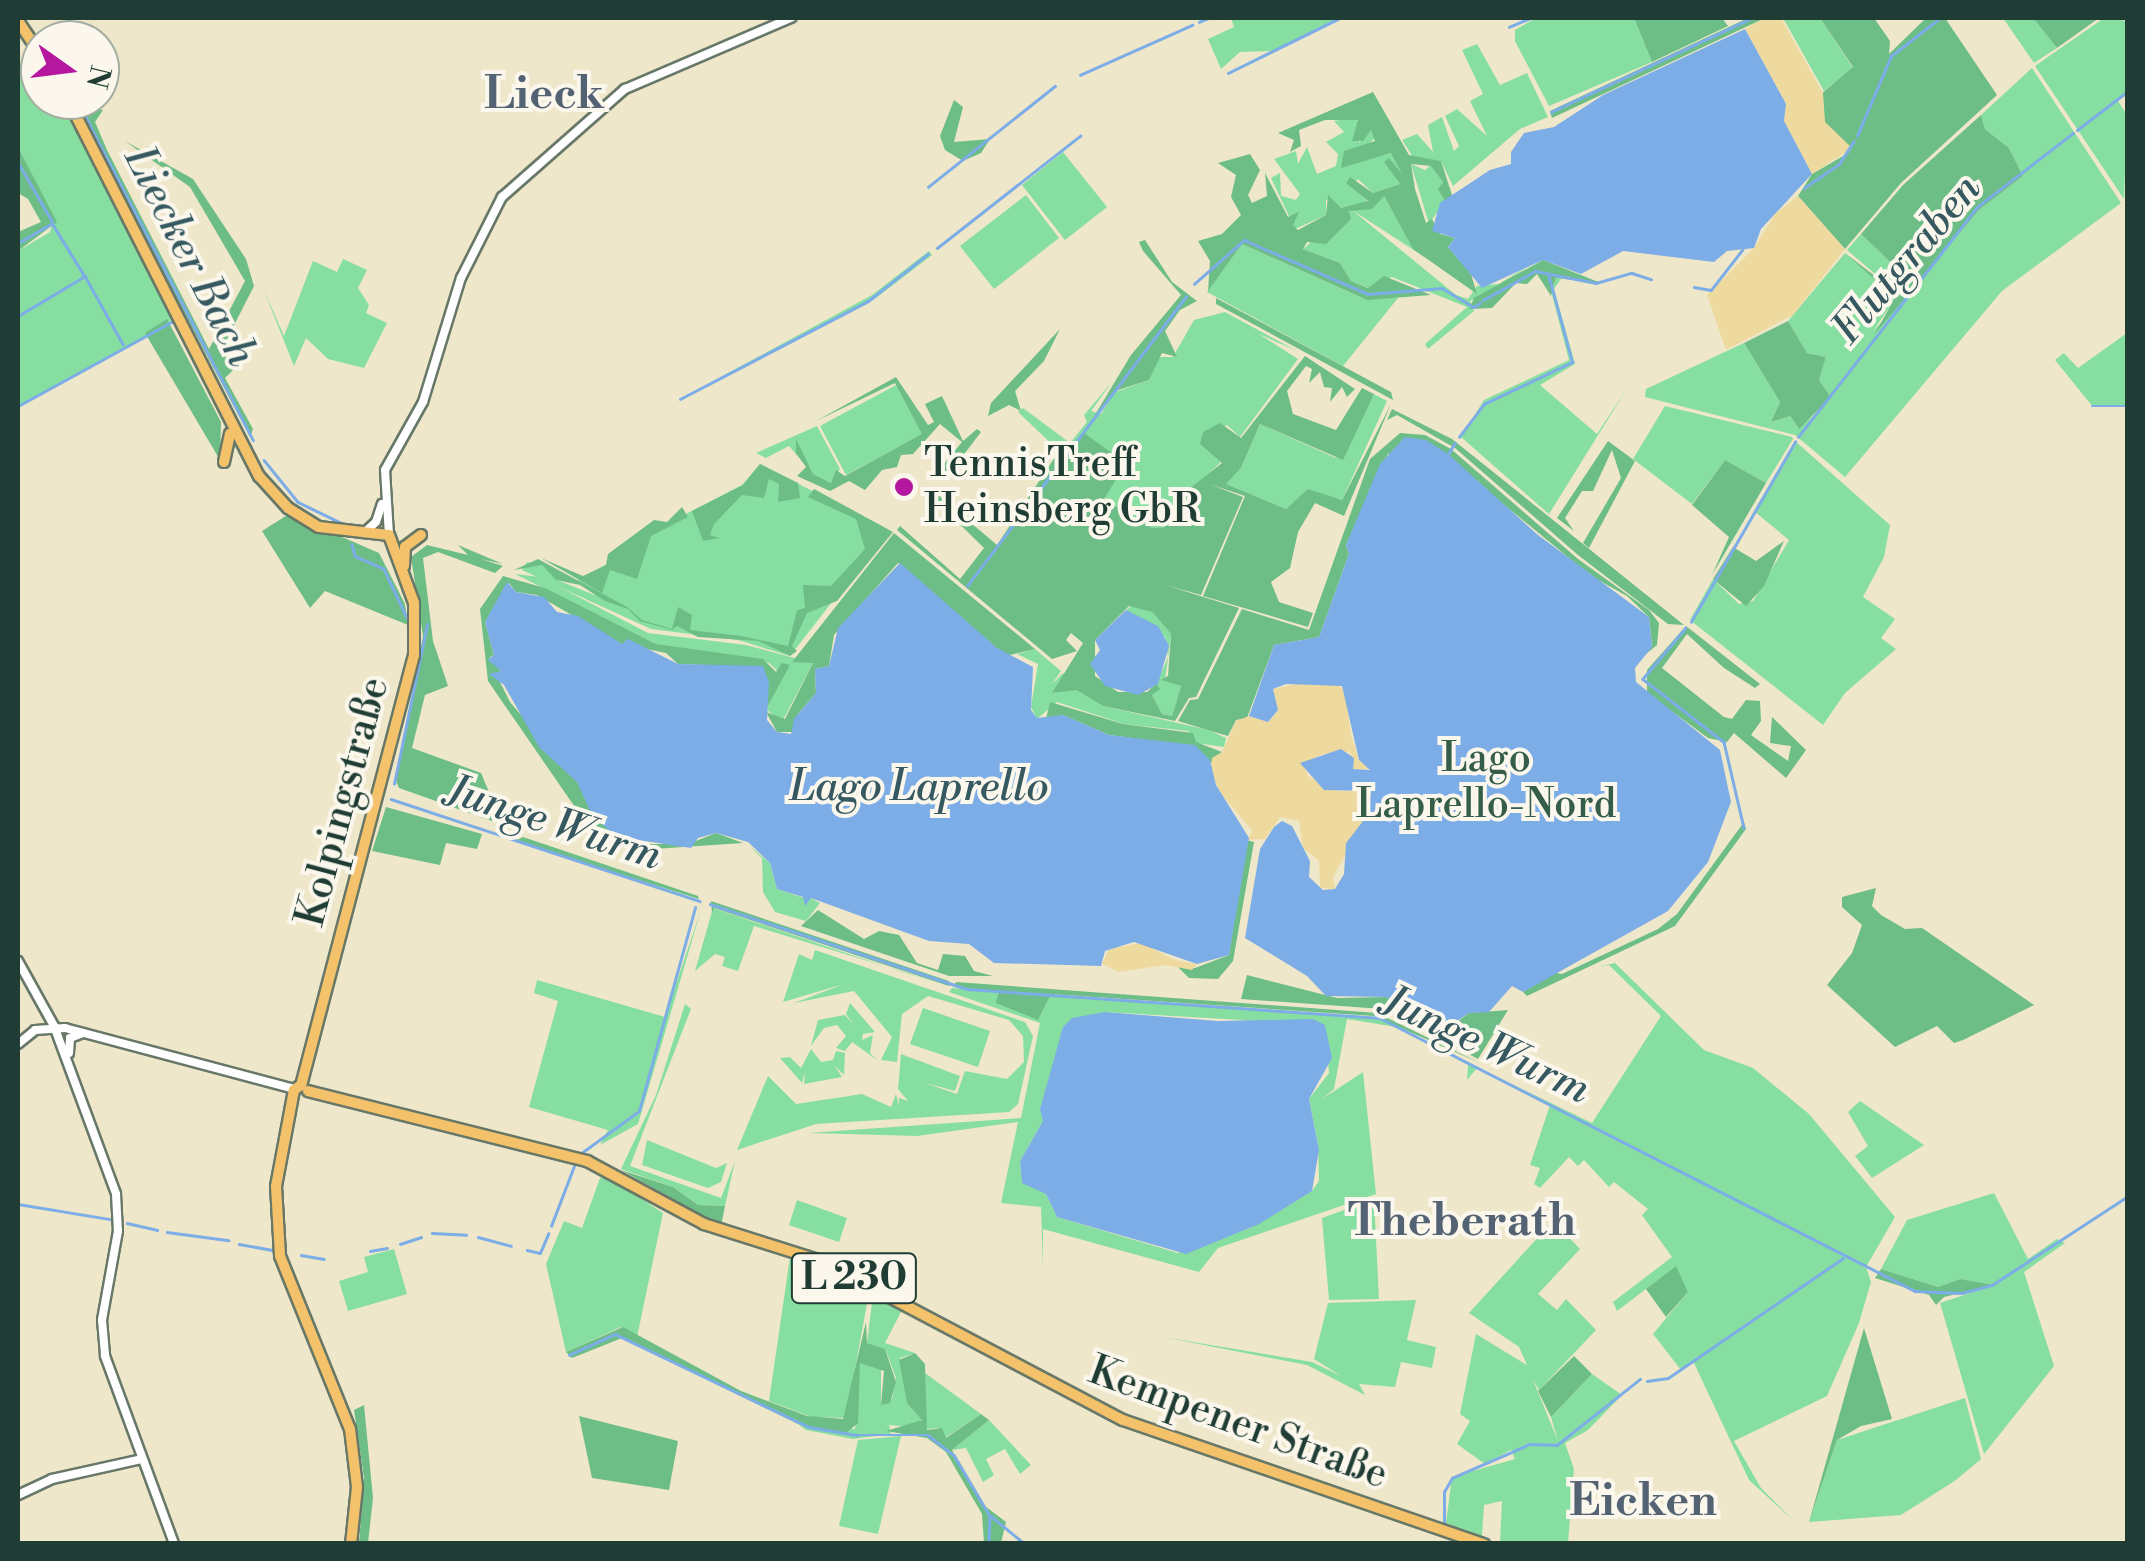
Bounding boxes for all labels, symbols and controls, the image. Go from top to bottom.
north arrow [20,20,120,120]
text: N [78,62,117,92]
district label: Lieck [484,68,604,122]
water label: Liecker Bach [112,139,266,375]
water label: Flutgraben [1822,165,1992,355]
place label: TennisTreff Heinsberg GbR [924,440,1200,534]
marker: TennisTreff Heinsberg GbR [893,476,915,498]
street label: Kolpingstraße [287,672,399,932]
park label: Lago Laprello-Nord [1356,735,1616,829]
water label: Lago Laprello [790,763,1048,813]
water label: Junge Wurm [441,766,667,882]
water label: Junge Wurm [1375,976,1597,1116]
district label: Theberath [1348,1195,1576,1249]
road number: L 230 [789,1245,919,1311]
street label: Kempener Straße [1082,1347,1394,1499]
district label: Eicken [1569,1475,1717,1529]

